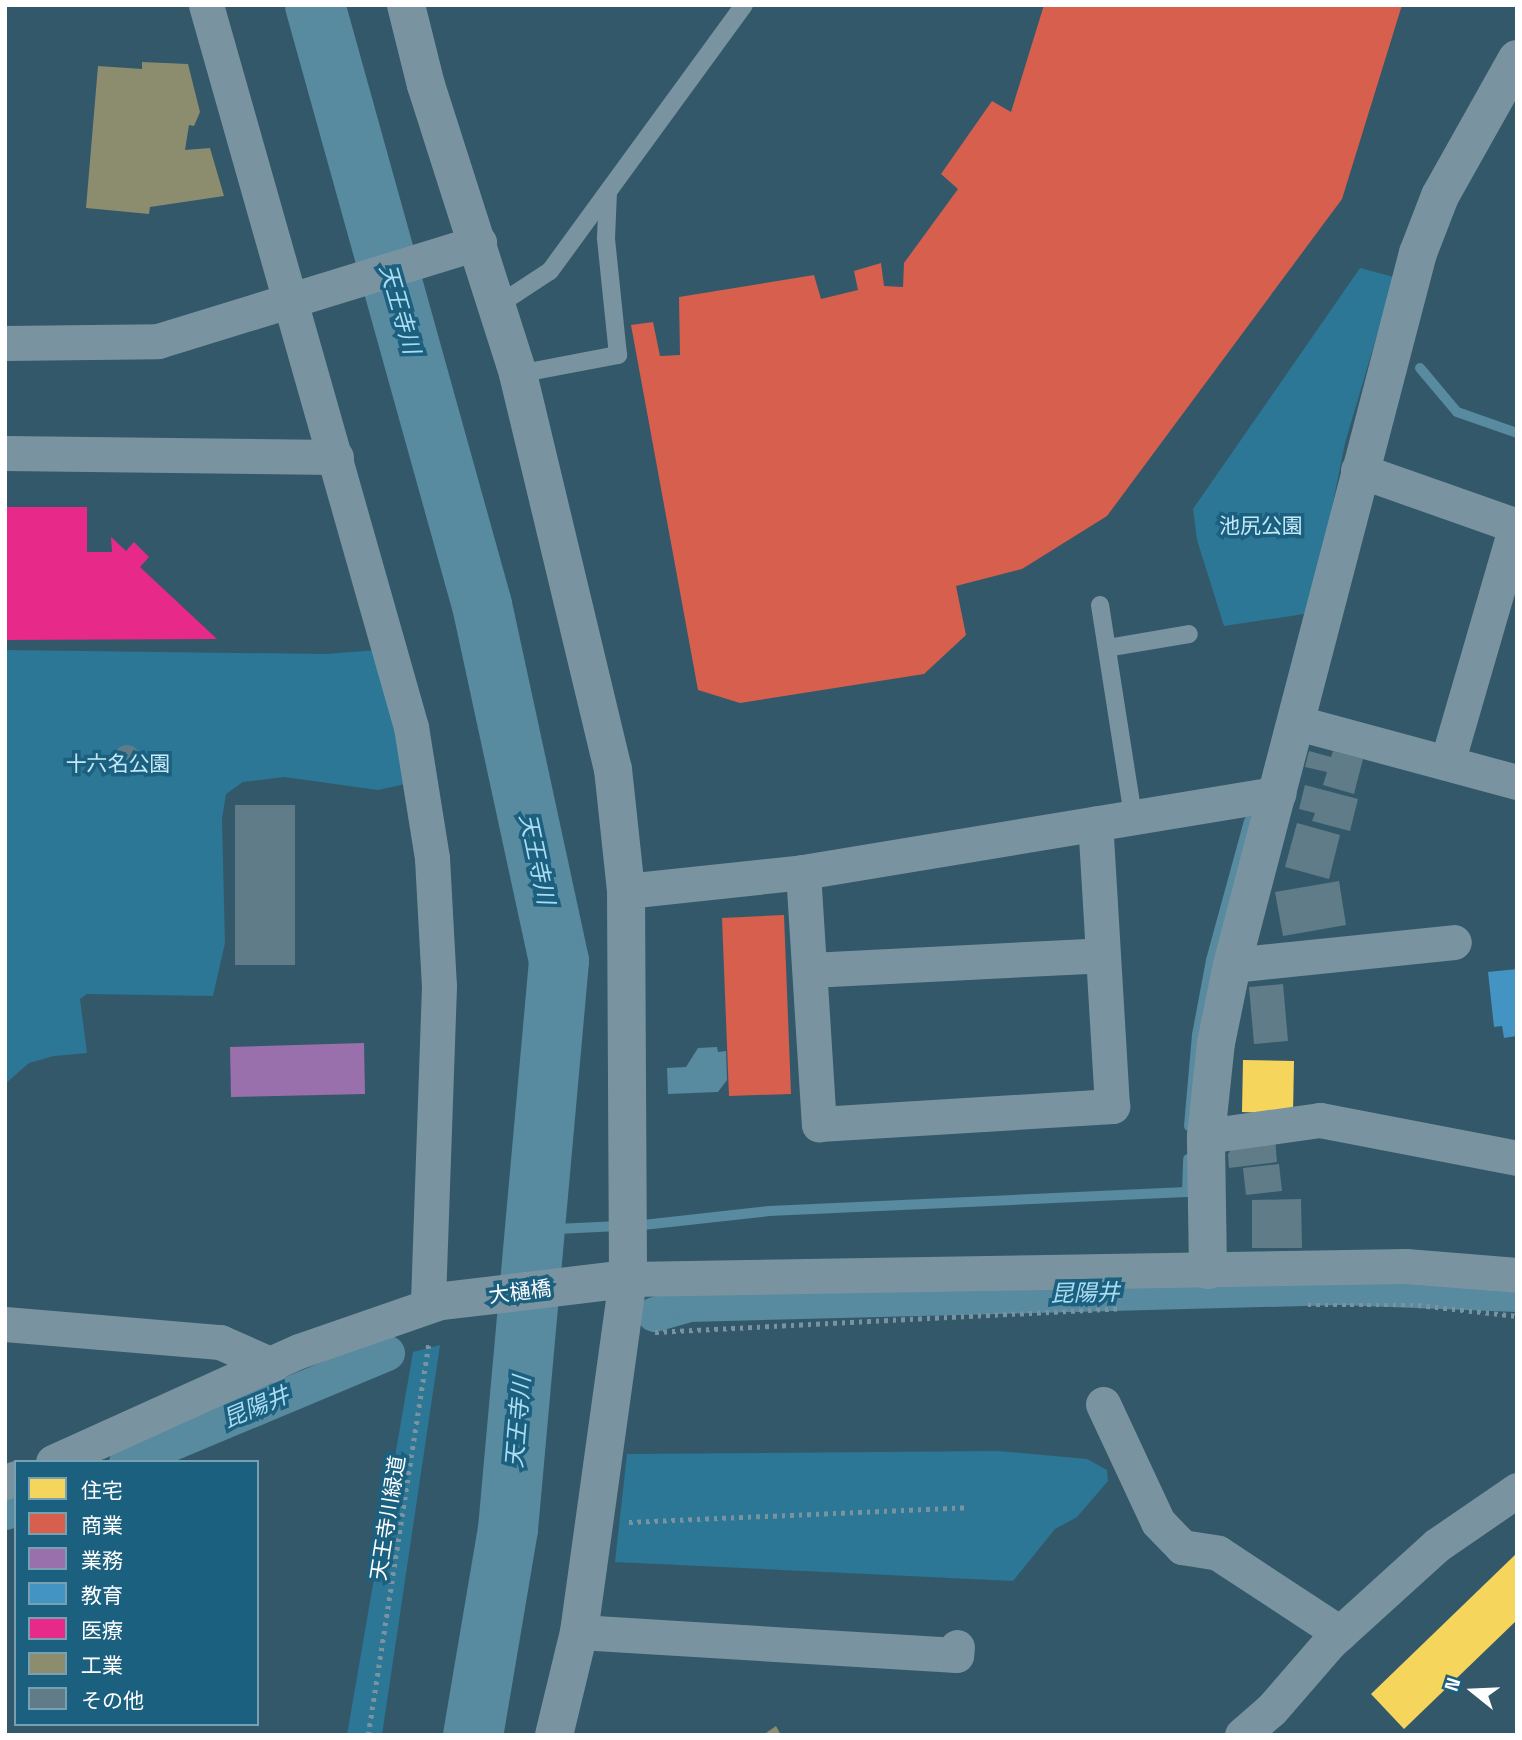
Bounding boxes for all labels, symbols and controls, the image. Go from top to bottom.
water label: 天王寺川 [374,261,426,357]
park label: 池尻公園 [1219,513,1303,539]
park label: 十六名公園 [66,751,170,777]
water label: 天王寺川 [514,811,560,907]
street label: 大樋橋 [487,1276,553,1308]
water label: 昆陽井 [1050,1279,1120,1307]
water label: 天王寺川 [500,1375,536,1469]
water label: 昆陽井 [219,1381,293,1433]
street label: 天王寺川緑道 [366,1454,410,1582]
legend [14,1460,259,1726]
text: 住宅 [81,1477,123,1504]
text: 商業 [81,1512,123,1539]
text: 業務 [81,1547,123,1574]
text: 教育 [81,1582,123,1609]
text: 医療 [81,1617,123,1644]
text: 工業 [81,1652,123,1679]
north arrow [1438,1656,1508,1726]
text: N [1439,1674,1466,1694]
text: その他 [81,1687,144,1714]

